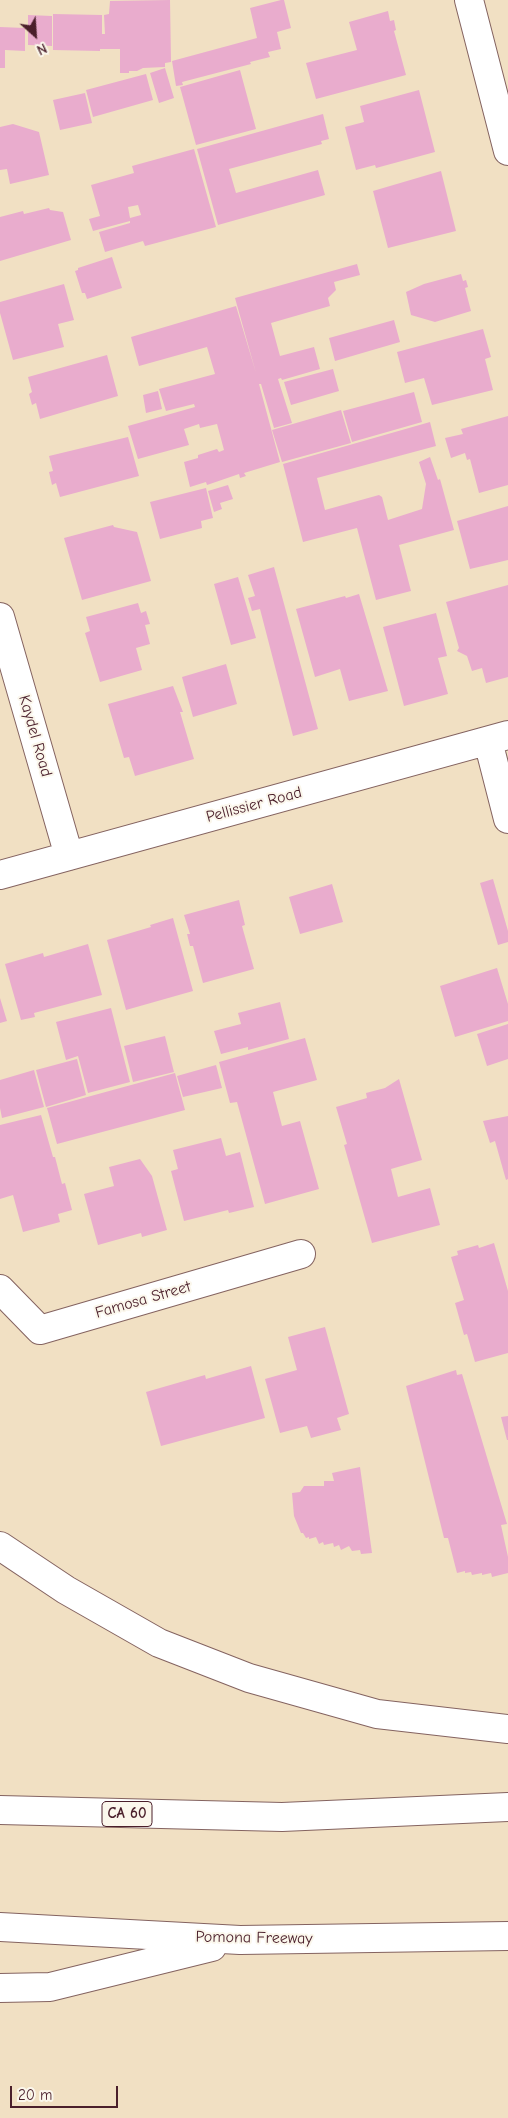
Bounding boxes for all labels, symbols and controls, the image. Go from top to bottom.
north arrow [10,10,60,60]
text: N [34,39,50,59]
street label: Kaydel Road [14,693,56,779]
street label: Pellissier Road [204,783,304,827]
street label: Famosa Street [93,1277,193,1323]
road number: CA 60 [102,1802,152,1826]
street label: Pomona Freeway [195,1927,313,1949]
scale bar [12,2076,120,2108]
text: 20 m [18,2086,52,2104]

